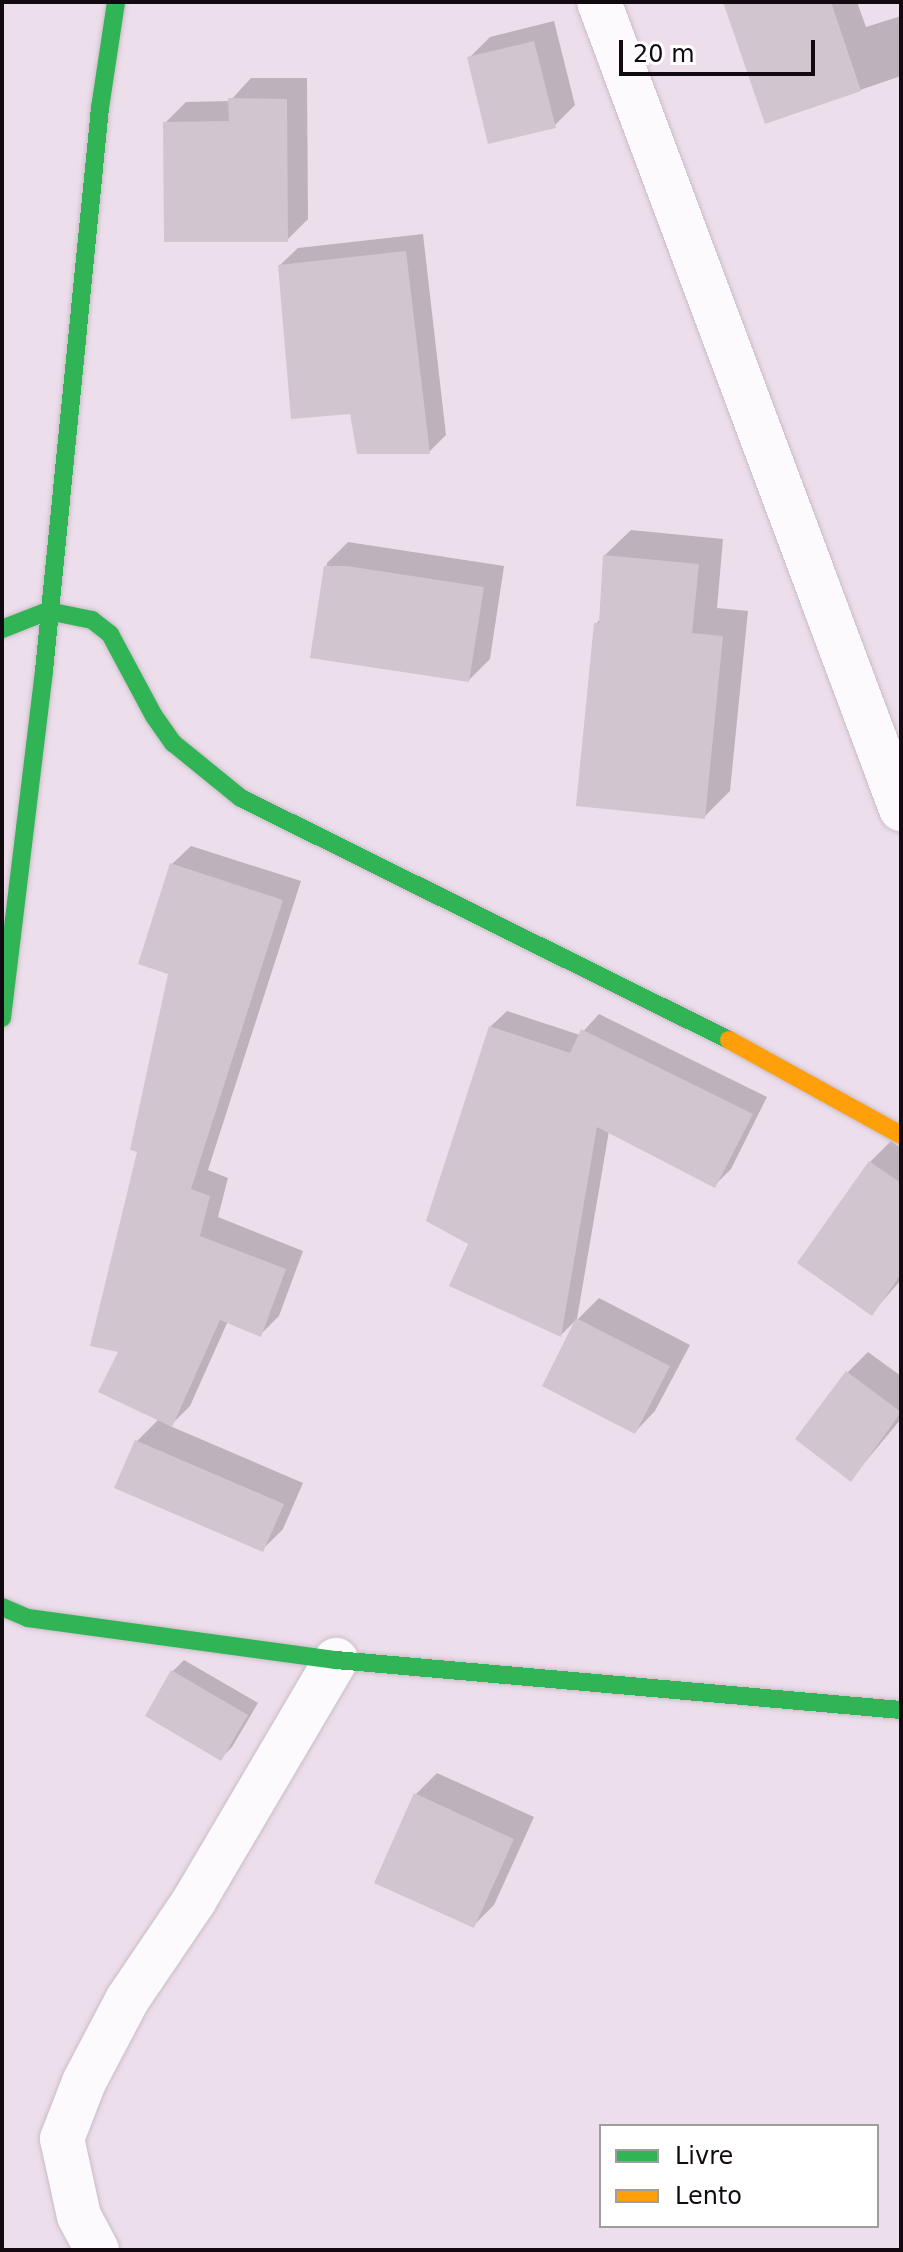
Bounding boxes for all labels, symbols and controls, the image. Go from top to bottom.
scale bar [623,24,819,74]
text: 20 m [633,40,695,68]
legend [599,2124,879,2228]
text: Livre [675,2142,733,2170]
text: Lento [675,2182,742,2210]

